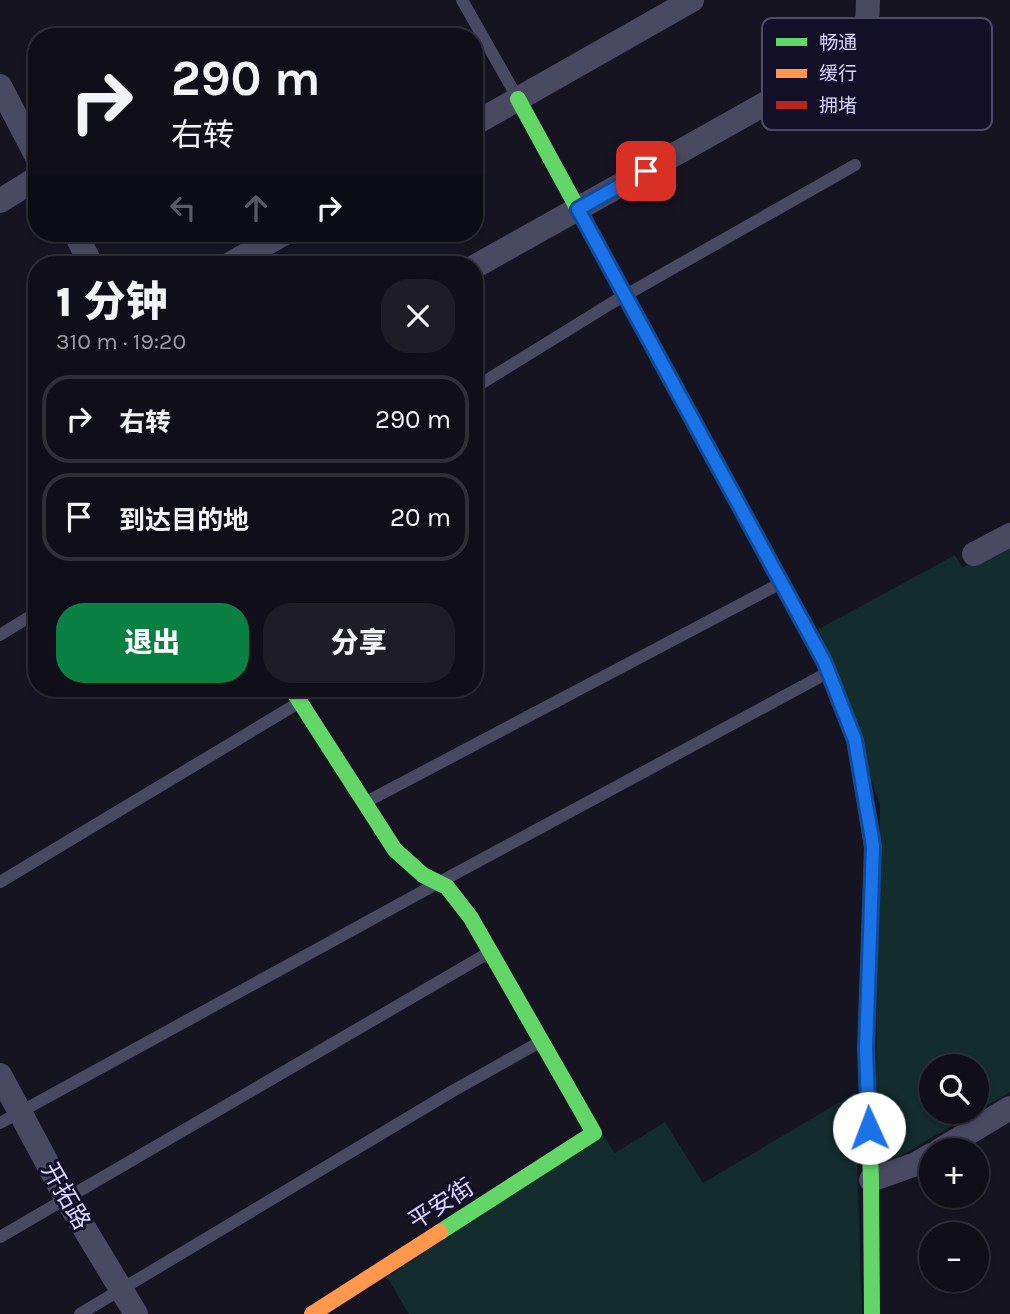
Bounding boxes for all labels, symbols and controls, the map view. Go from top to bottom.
legend [762,18,992,130]
text: 畅通 [819,32,857,54]
text: 290 m [171,50,320,107]
icon: right [56,56,147,147]
text: 缓行 [819,63,857,85]
text: 拥堵 [819,95,857,117]
text: 右转 [171,117,235,154]
pin [616,141,676,201]
icon: arrive [627,152,665,190]
icon: left [164,189,202,227]
icon: ahead [237,189,275,227]
icon: right [310,189,348,227]
text: 1 分钟 [56,277,167,327]
button: close [381,279,455,353]
text: 310 m · 19:20 [56,328,186,355]
icon: right [60,400,98,438]
text: 290 m [375,404,451,435]
text: 右转 [119,407,171,438]
icon: arrive [60,498,98,536]
text: 20 m [390,502,451,533]
text: 到达目的地 [119,505,249,536]
button: 退出 [56,603,249,683]
button: 分享 [263,603,455,683]
map controls [919,1054,989,1292]
button: search [919,1054,989,1124]
position arrow [832,1091,906,1165]
button: + [919,1138,989,1208]
street label: 开拓路 [36,1158,96,1234]
street label: 平安街 [403,1173,479,1235]
button: − [919,1222,989,1292]

